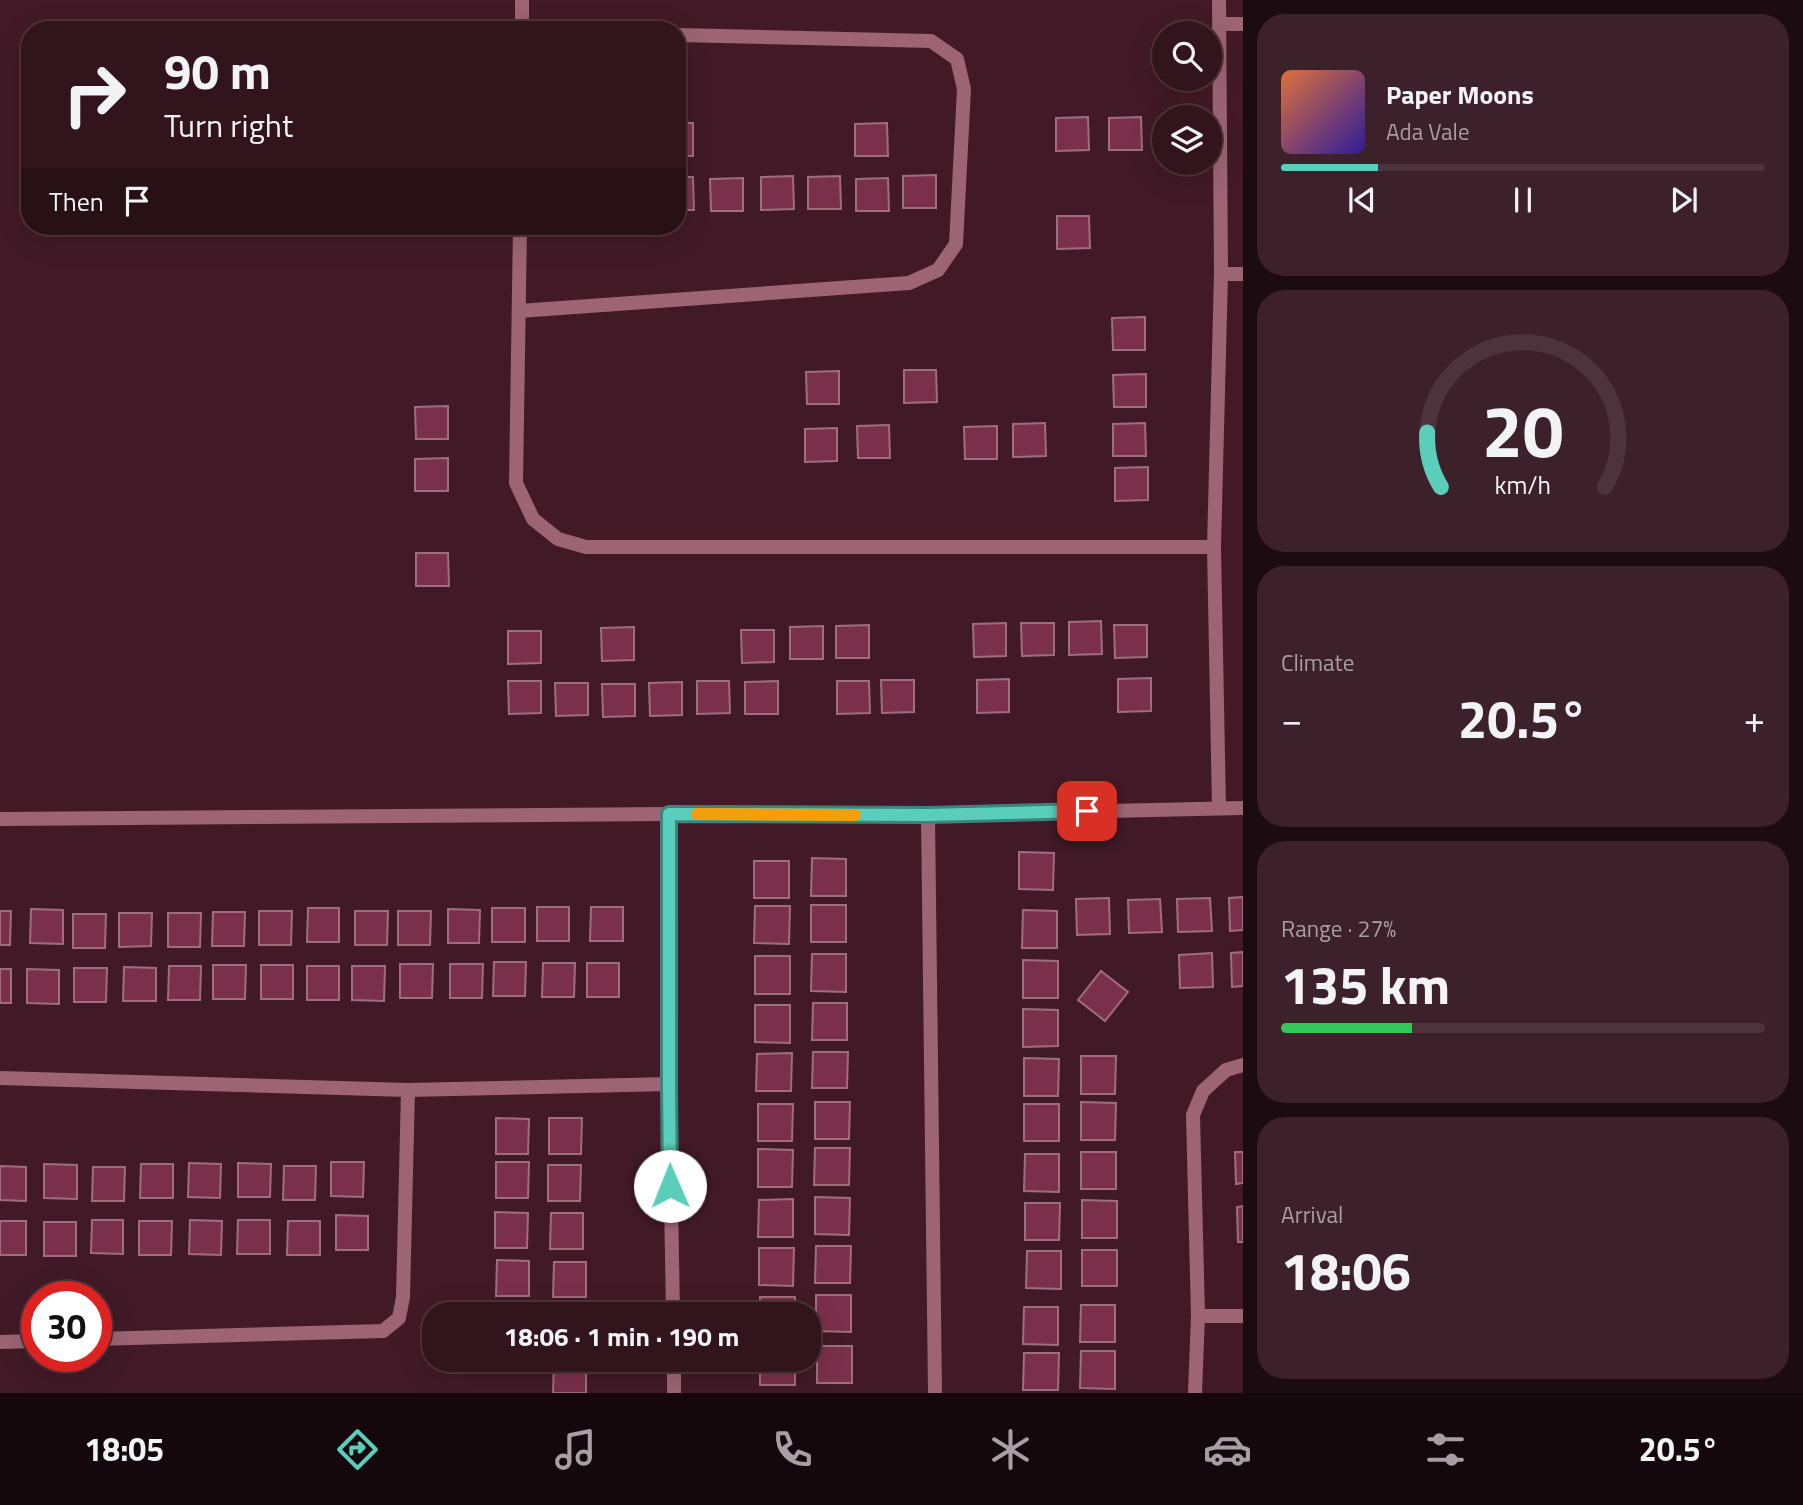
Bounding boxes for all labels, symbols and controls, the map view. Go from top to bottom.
map controls [1152,21,1222,175]
button: search [1152,21,1222,91]
text: 90 m [164,33,271,108]
icon: right [49,49,140,140]
text: Paper Moons [1386,75,1534,114]
text: Turn right [164,101,293,149]
button: layers [1152,105,1222,175]
text: Ada Vale [1386,114,1470,149]
icon: previous [1343,181,1381,219]
icon: pause [1504,181,1542,219]
icon: next [1665,181,1703,219]
text: Then [49,182,104,221]
icon: arrive [118,182,156,220]
text: 20 [1482,375,1564,485]
text: km/h [1495,465,1551,503]
text: Climate [1281,645,1354,680]
text: 20.5° [1458,679,1588,758]
text: − [1281,690,1302,748]
text: + [1744,690,1765,748]
pin [1057,781,1117,841]
icon: arrive [1068,792,1106,830]
text: Range · 27% [1281,911,1396,946]
text: 135 km [1281,945,1450,1024]
position arrow [633,1149,707,1223]
text: Arrival [1281,1197,1343,1232]
text: 18:06 [1281,1231,1411,1310]
speed limit sign: 30 [21,1281,112,1372]
text: 18:06 · 1 min · 190 m [504,1317,739,1356]
text: 18:05 [84,1425,164,1473]
icon: directions [333,1425,382,1474]
icon: music [551,1425,600,1474]
icon: phone [768,1425,817,1474]
icon: climate [986,1425,1035,1474]
icon: car [1203,1425,1252,1474]
icon: filters [1421,1425,1470,1474]
text: 20.5° [1639,1425,1719,1473]

